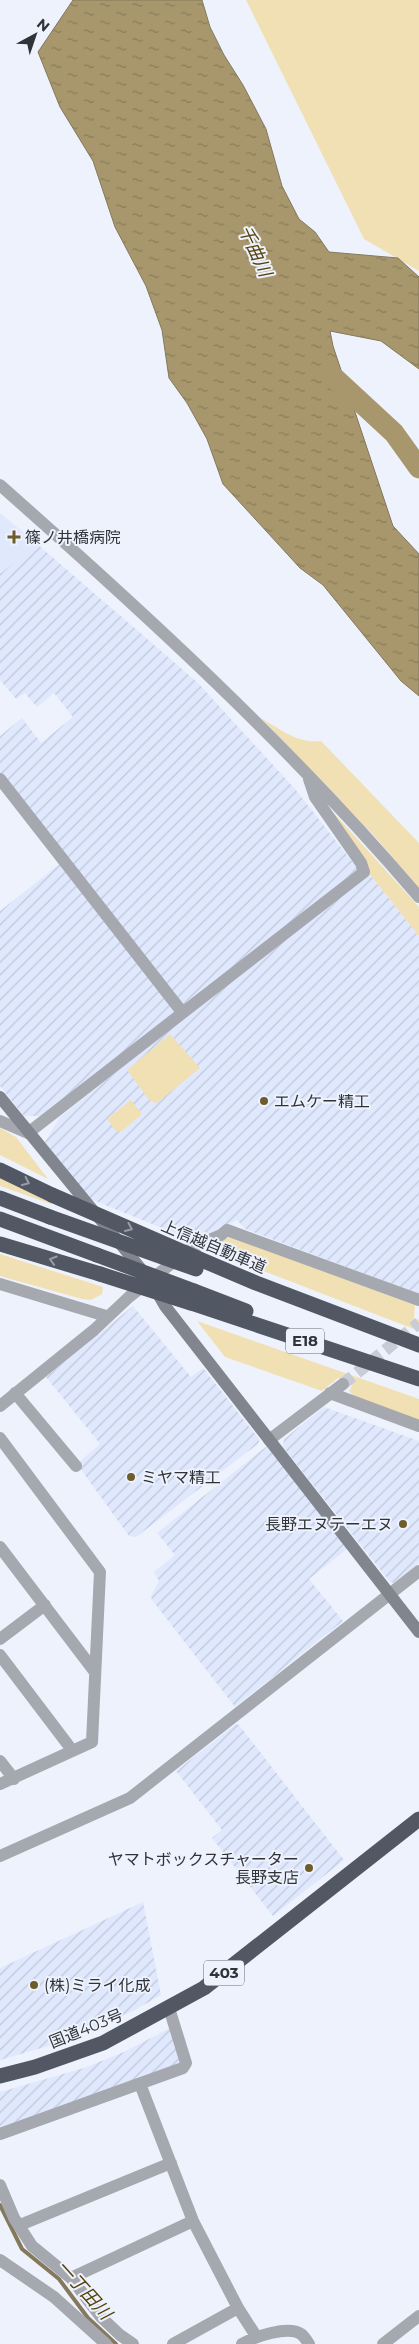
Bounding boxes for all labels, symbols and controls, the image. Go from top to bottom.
north arrow [10,10,60,60]
text: N [33,15,53,36]
water label: 千曲川 [234,222,277,282]
place label: 篠ノ井橋病院 [25,528,121,547]
marker: 篠ノ井橋病院 [7,530,21,544]
place label: エムケー精工 [274,1092,370,1111]
marker: エムケー精工 [258,1095,270,1107]
one-way arrow [21,1176,30,1187]
street label: 上信越自動車道 [159,1216,269,1277]
one-way arrow [124,1222,133,1233]
one-way arrow [50,1255,58,1265]
road number: E18 [286,1328,324,1354]
place label: ミヤマ精工 [141,1468,221,1487]
marker: ミヤマ精工 [125,1471,137,1483]
place label: 長野エヌテーエヌ [265,1515,393,1534]
marker: 長野エヌテーエヌ [397,1518,409,1530]
place label: ヤマトボックスチャーター 長野支店 [108,1850,299,1887]
marker: ヤマトボックスチャーター 長野支店 [303,1862,315,1874]
road number: 403 [204,1960,244,1986]
place label: (株)ミライ化成 [44,1976,151,1995]
marker: (株)ミライ化成 [28,1979,40,1991]
street label: 国道403号 [46,2005,126,2052]
water label: 一丁田川 [52,2256,118,2326]

